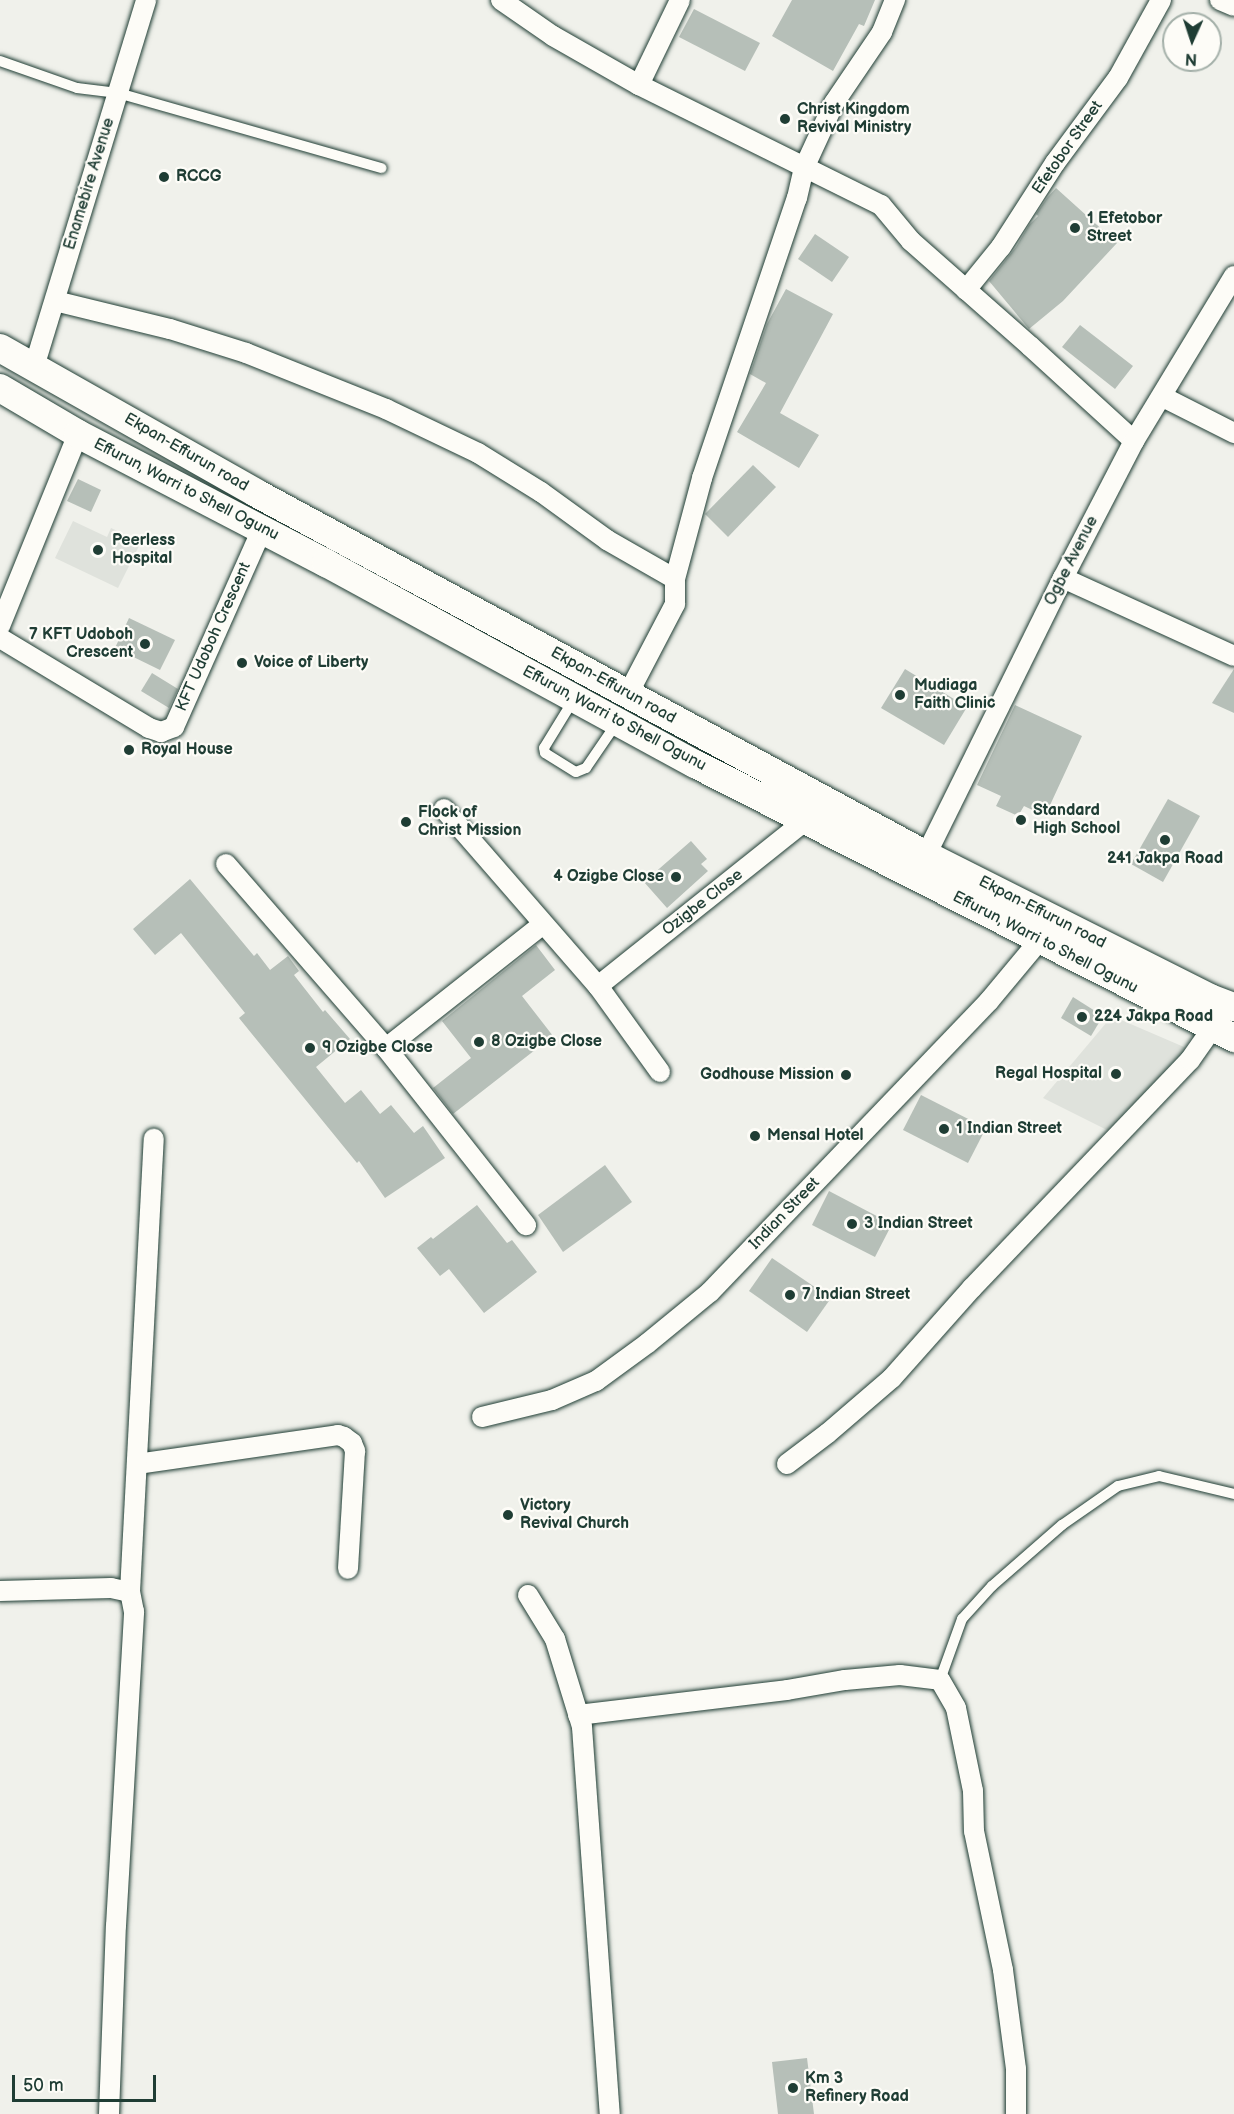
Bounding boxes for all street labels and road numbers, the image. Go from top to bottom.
street label: Efetobor Street [1029,97,1107,199]
street label: Enamebire Avenue [61,116,119,252]
street label: Ekpan-Effurun road [120,410,252,496]
street label: Effurun, Warri to Shell Ogunu [90,435,282,545]
street label: Ogbe Avenue [1041,513,1103,609]
street label: KFT Udoboh Crescent [172,559,256,715]
street label: Ekpan-Effurun road [547,644,679,728]
street label: Effurun, Warri to Shell Ogunu [518,662,710,776]
street label: Ozigbe Close [659,866,747,940]
street label: Ekpan-Effurun road [975,873,1109,953]
street label: Effurun, Warri to Shell Ogunu [949,888,1141,998]
street label: Indian Street [746,1174,824,1254]

